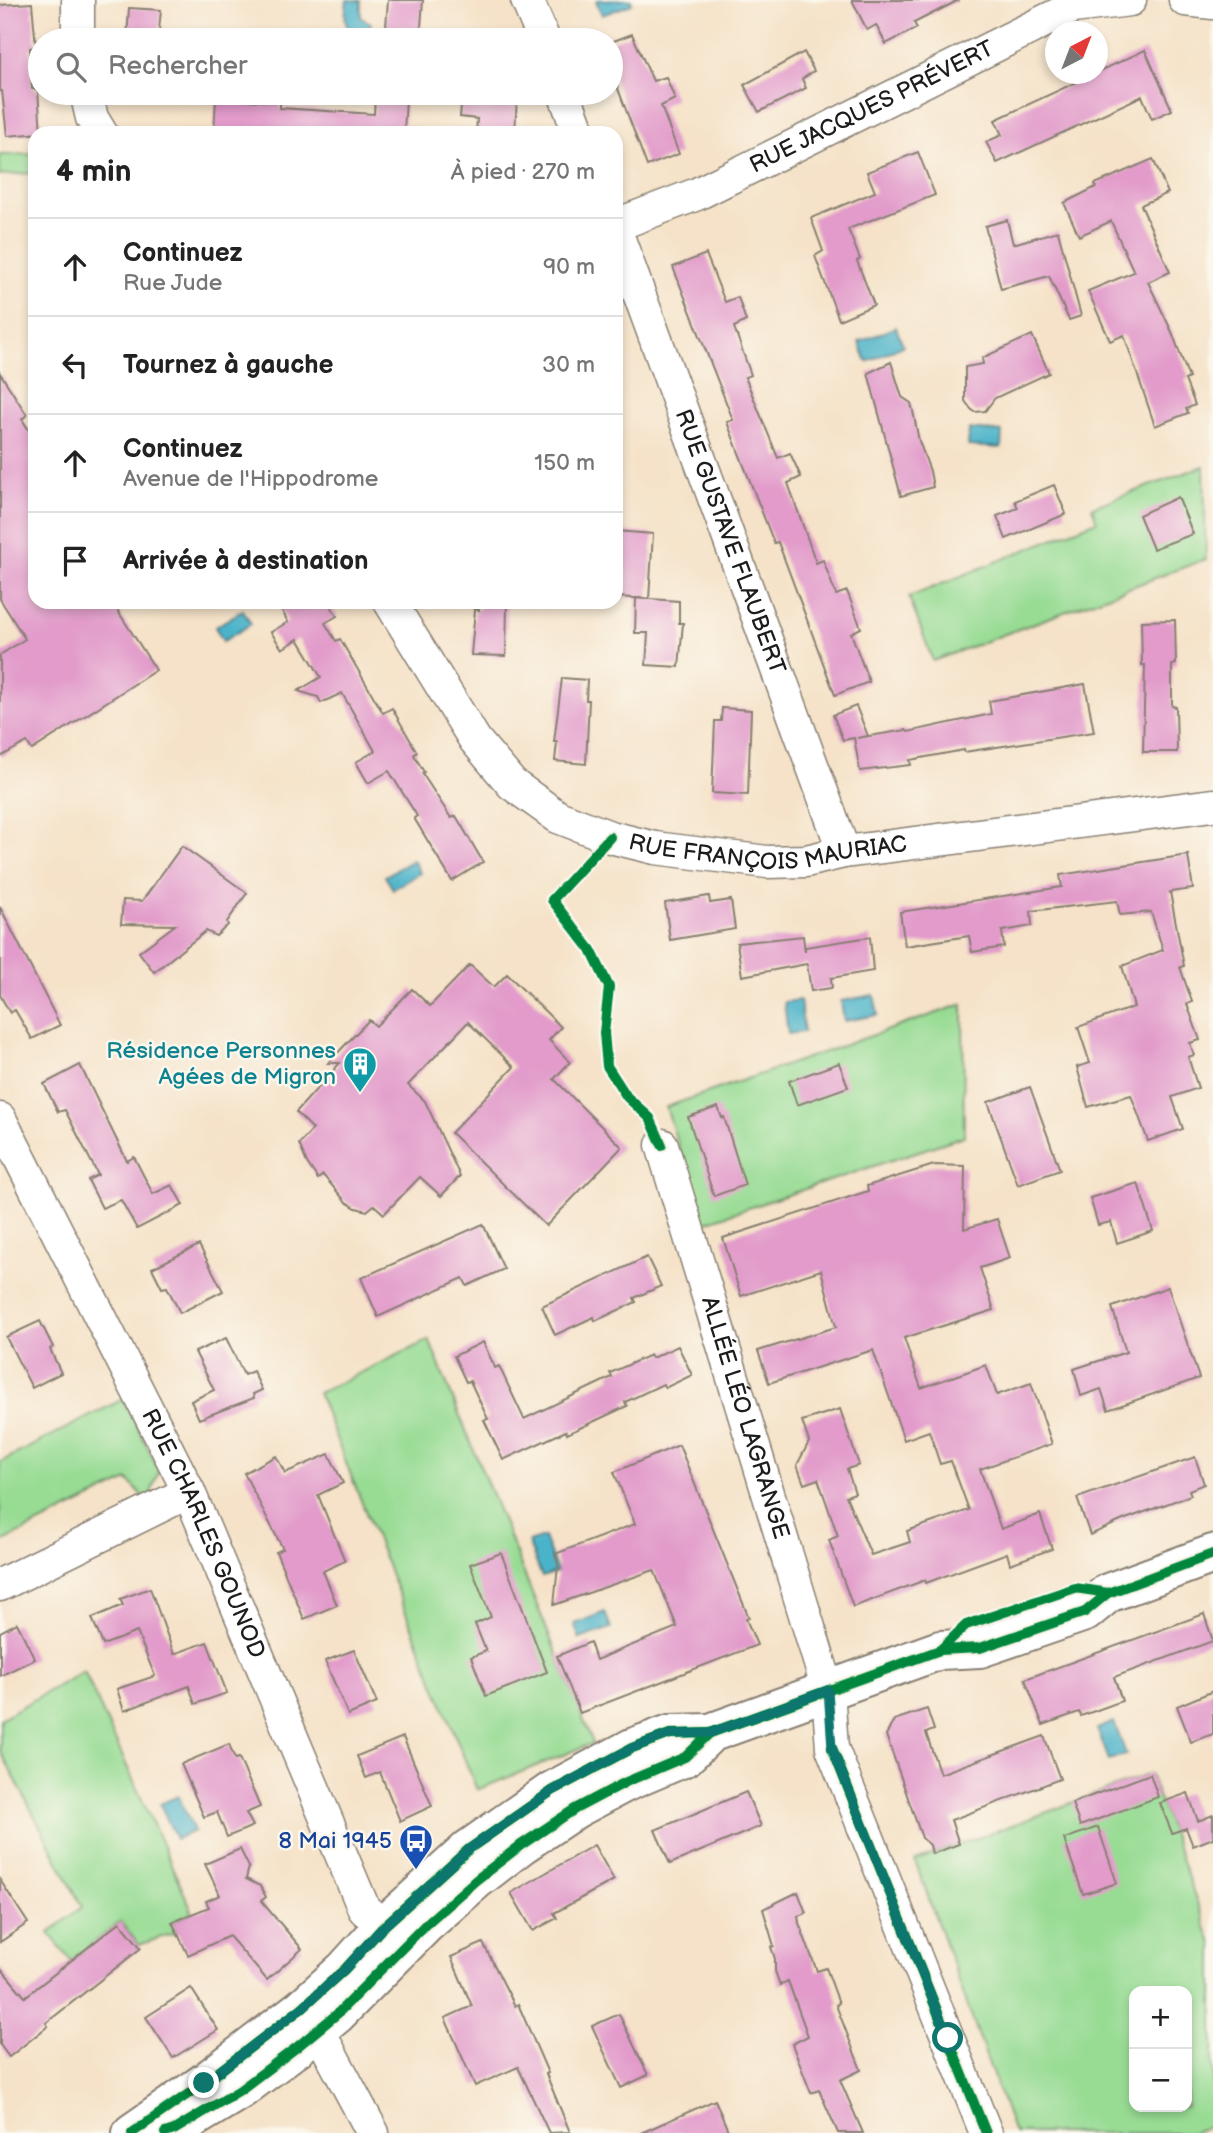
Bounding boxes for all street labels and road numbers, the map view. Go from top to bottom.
street label: RUE JACQUES PRÉVERT [745,34,999,180]
street label: RUE GUSTAVE FLAUBERT [669,406,792,678]
street label: RUE FRANÇOIS MAURIAC [626,828,908,876]
street label: ALLÉE LÉO LAGRANGE [695,1293,795,1542]
street label: RUE CHARLES GOUNOD [135,1404,271,1662]

